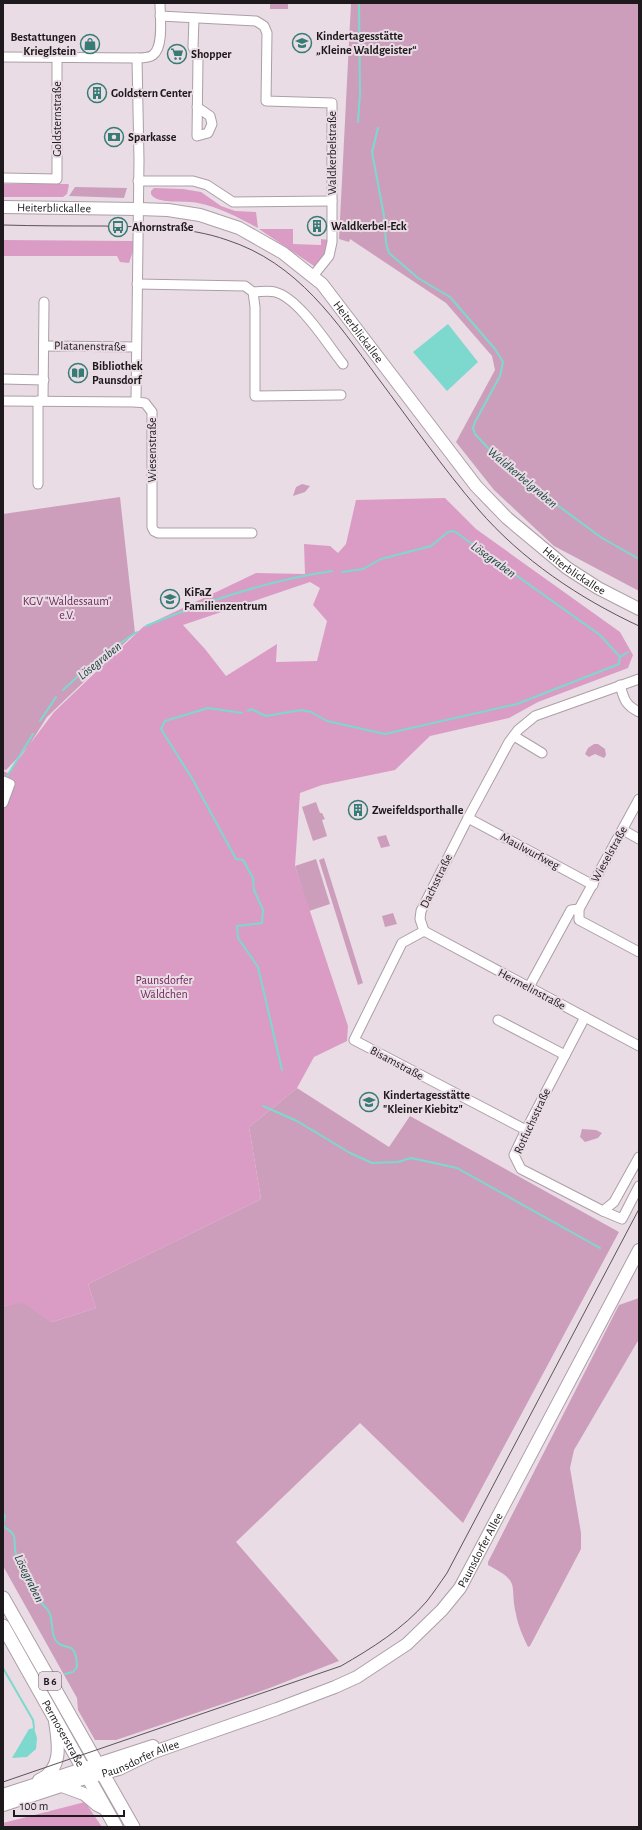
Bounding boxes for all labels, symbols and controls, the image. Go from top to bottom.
place label: Kindertagesstätte „Kleine Waldgeister“ [316,30,417,56]
place label: Bestattungen Krieglstein [10,31,76,57]
school or university icon: Kindertagesstätte „Kleine Waldgeister“ [291,32,313,54]
shop icon: Bestattungen Krieglstein [79,33,101,55]
supermarket icon: Shopper [166,43,188,65]
place label: Shopper [191,48,232,60]
street label: Goldsternstraße [51,81,63,157]
building icon: Goldstern Center [86,82,108,104]
place label: Goldstern Center [111,87,193,99]
street label: Waldkerbelstraße [326,111,338,195]
bank icon: Sparkasse [103,126,125,148]
place label: Sparkasse [128,131,177,143]
street label: Heiterblickallee [17,201,91,214]
building icon: Waldkerbel-Eck [306,215,328,237]
bus stop icon: Ahornstraße [107,216,129,238]
place label: Waldkerbel-Eck [331,220,407,232]
place label: Ahornstraße [132,221,194,233]
street label: Heiterblickallee [331,299,386,365]
street label: Platanenstraße [54,339,126,353]
place label: Bibliothek Paunsdorf [92,360,143,386]
library icon: Bibliothek Paunsdorf [67,362,89,384]
street label: Wiesenstraße [146,417,158,483]
water label: Waldkerbelgraben [485,445,559,511]
water label: Lösegraben [468,540,518,581]
street label: Heiterblickallee [540,544,607,597]
place label: KiFaZ Familienzentrum [184,586,267,612]
school or university icon: KiFaZ Familienzentrum [159,588,181,610]
park label: KGV "Waldessaum" e.V. [23,595,111,621]
water label: Lösegraben [76,640,124,683]
building icon: Zweifeldsporthalle [347,799,369,821]
place label: Zweifeldsporthalle [372,804,464,816]
street label: Wieselstraße [589,824,629,884]
street label: Maulwurfweg [499,830,562,872]
street label: Dachsstraße [418,852,454,910]
street label: Hermelinstraße [496,966,568,1012]
park label: Paunsdorfer Wäldchen [136,974,193,1000]
street label: Bisamstraße [368,1044,426,1082]
street label: Rotfuchsstraße [512,1086,552,1156]
place label: Kindertagesstätte "Kleiner Kiebitz" [383,1089,470,1115]
school or university icon: Kindertagesstätte "Kleiner Kiebitz" [358,1091,380,1113]
street label: Paunsdorfer Allee [455,1511,505,1589]
water label: Lösegraben [11,1553,46,1605]
road number: B 6 [39,1672,61,1690]
street label: Permoserstraße [40,1698,87,1769]
street label: Paunsdorfer Allee [100,1738,181,1780]
scale bar [14,1792,124,1818]
text: 100 m [20,1800,48,1812]

